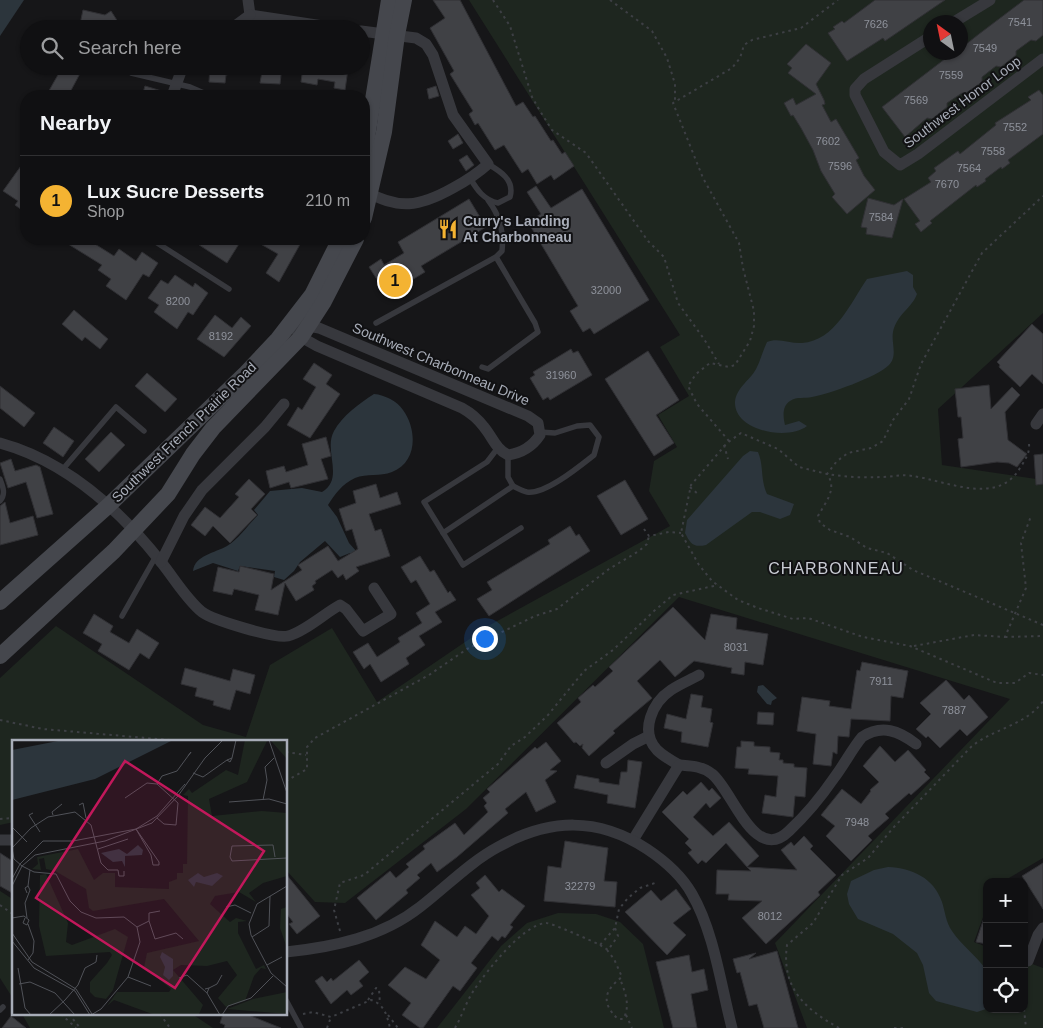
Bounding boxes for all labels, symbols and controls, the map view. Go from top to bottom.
north arrow [923,15,968,60]
house number: 7541 [1008,16,1032,28]
house number: 7626 [864,18,888,30]
search box [20,20,370,75]
icon: search [38,34,66,62]
text: Search here [78,37,182,58]
house number: 7549 [973,42,997,54]
street label: Southwest Honor Loop [900,53,1024,151]
house number: 7559 [939,69,963,81]
house number: 7569 [904,94,928,106]
text: Nearby [40,111,111,134]
house number: 7552 [1003,121,1027,133]
house number: 7602 [816,135,840,147]
house number: 7558 [981,145,1005,157]
house number: 7596 [828,160,852,172]
house number: 7564 [957,162,981,174]
house number: 7670 [935,178,959,190]
text: Lux Sucre Desserts [87,181,264,202]
text: 1 [52,192,60,209]
text: 210 m [306,192,350,209]
text: Shop [87,203,124,220]
house number: 7584 [869,211,893,223]
place label: Curry's Landing At Charbonneau [463,213,572,245]
restaurant icon: Curry's Landing At Charbonneau [437,218,459,240]
pin: 1 [379,262,411,300]
house number: 32000 [591,284,621,296]
house number: 8200 [166,295,190,307]
street label: Southwest Charbonneau Drive [350,319,532,409]
house number: 8192 [209,330,233,342]
street label: Southwest French Prairie Road [108,359,260,505]
house number: 31960 [546,369,576,381]
district label: CHARBONNEAU [768,560,904,577]
your location [472,626,498,652]
house number: 8031 [724,641,748,653]
house number: 7911 [869,675,893,687]
house number: 7887 [942,704,966,716]
inset map [12,740,288,1016]
house number: 7948 [845,816,869,828]
map controls [983,878,1028,1013]
button: + [983,878,1028,923]
house number: 32279 [565,880,595,892]
house number: 8012 [758,910,782,922]
button: − [983,923,1028,968]
button: locate [983,968,1028,1013]

